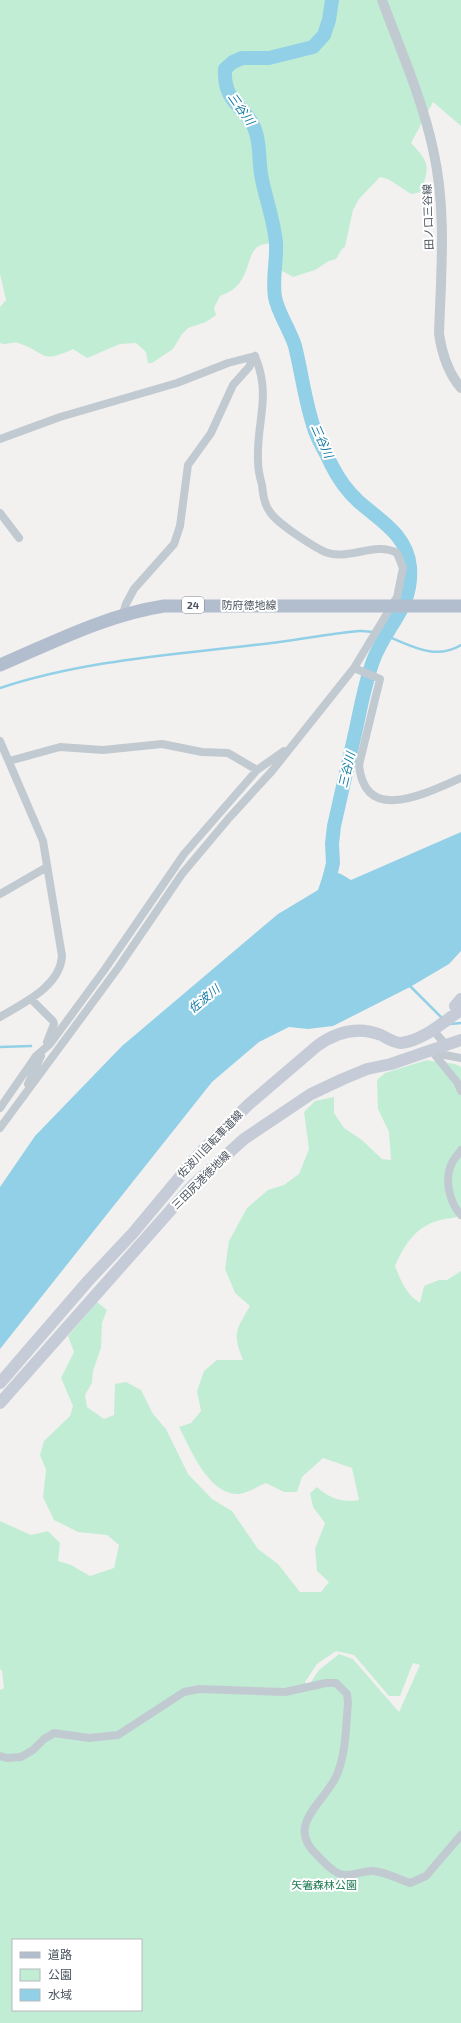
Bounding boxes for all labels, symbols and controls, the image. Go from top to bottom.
water label: 三谷川 [226,90,259,129]
street label: 田ノ口三谷線 [420,184,435,250]
water label: 三谷川 [309,421,337,462]
road number: 24 [182,597,204,613]
street label: 防府徳地線 [222,598,277,611]
water label: 三谷川 [335,749,357,789]
water label: 佐波川 [185,980,223,1015]
street label: 佐波川自転車道線 [174,1107,245,1180]
street label: 三田尻港徳地線 [169,1148,232,1211]
park label: 矢箸森林公園 [291,1878,357,1891]
legend [12,1939,142,2011]
text: 道路 [48,1947,72,1961]
text: 公園 [48,1967,72,1981]
text: 水域 [48,1987,72,2001]

